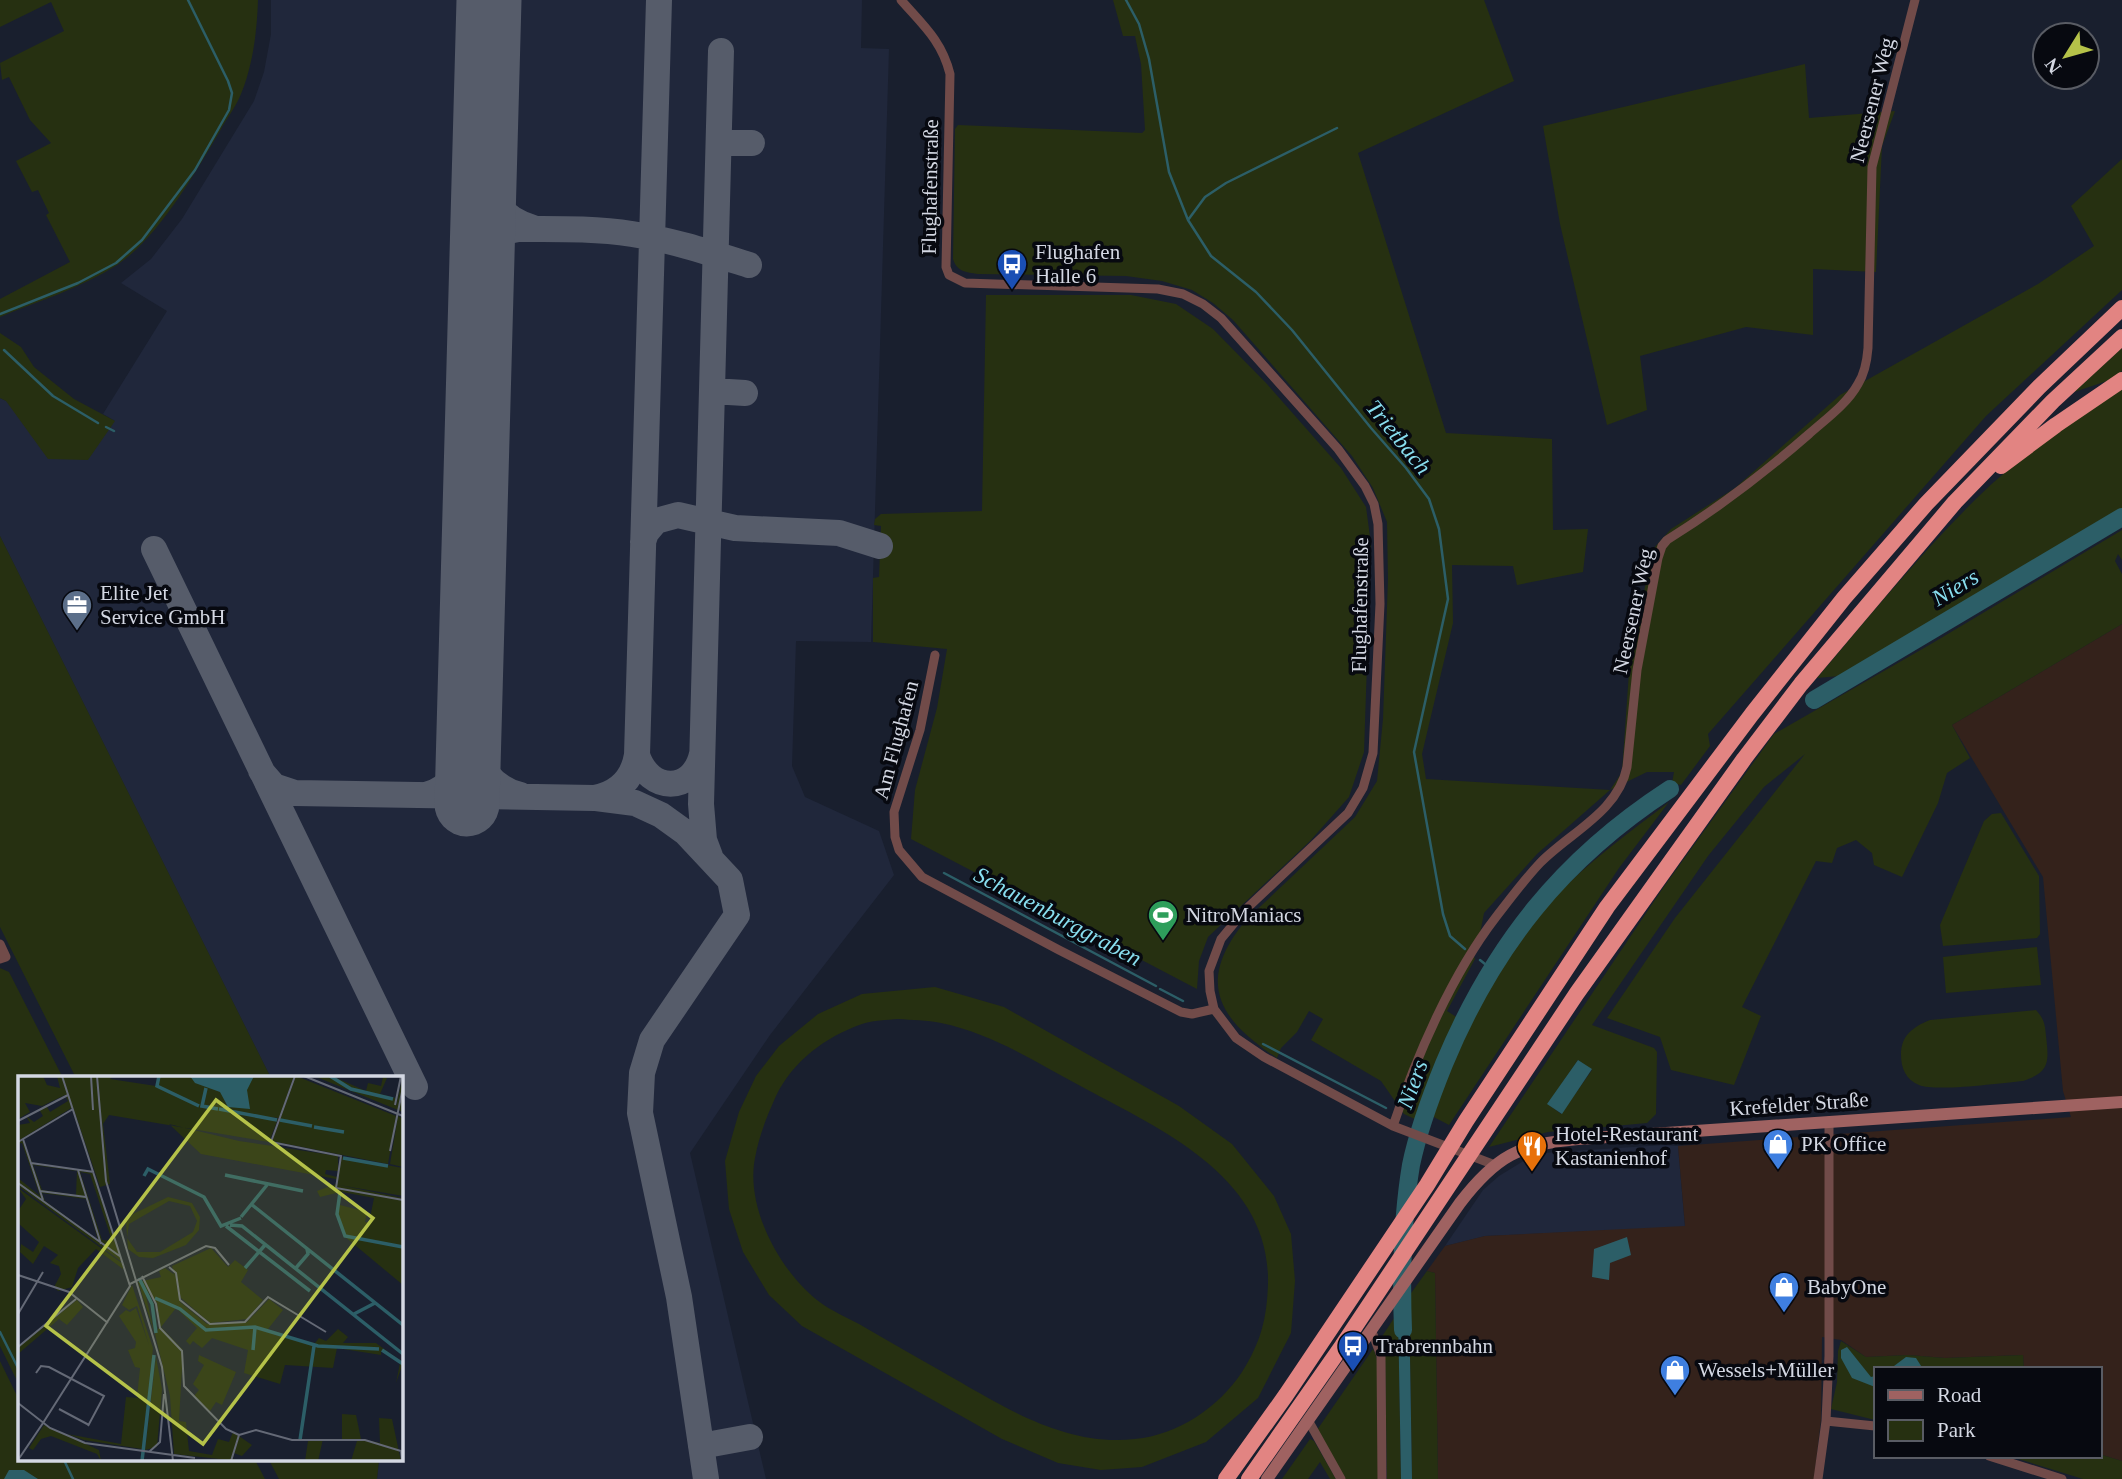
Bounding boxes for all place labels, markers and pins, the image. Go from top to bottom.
place label: Flughafen Halle 6 [1035,240,1121,288]
bus stop icon: Flughafen Halle 6 [995,247,1029,291]
place label: Elite Jet Service GmbH [100,581,225,629]
office icon: Elite Jet Service GmbH [60,588,94,632]
sports icon: NitroManiacs [1146,898,1180,942]
place label: NitroManiacs [1186,903,1301,927]
place label: Hotel-Restaurant Kastanienhof [1555,1122,1699,1170]
shop icon: PK Office [1761,1127,1795,1171]
restaurant icon: Hotel-Restaurant Kastanienhof [1515,1129,1549,1173]
place label: PK Office [1801,1132,1886,1156]
shop icon: BabyOne [1767,1270,1801,1314]
place label: BabyOne [1807,1275,1886,1299]
bus stop icon: Trabrennbahn [1336,1329,1370,1373]
place label: Trabrennbahn [1376,1334,1494,1358]
shop icon: Wessels+Müller [1658,1353,1692,1397]
place label: Wessels+Müller [1698,1358,1834,1382]

